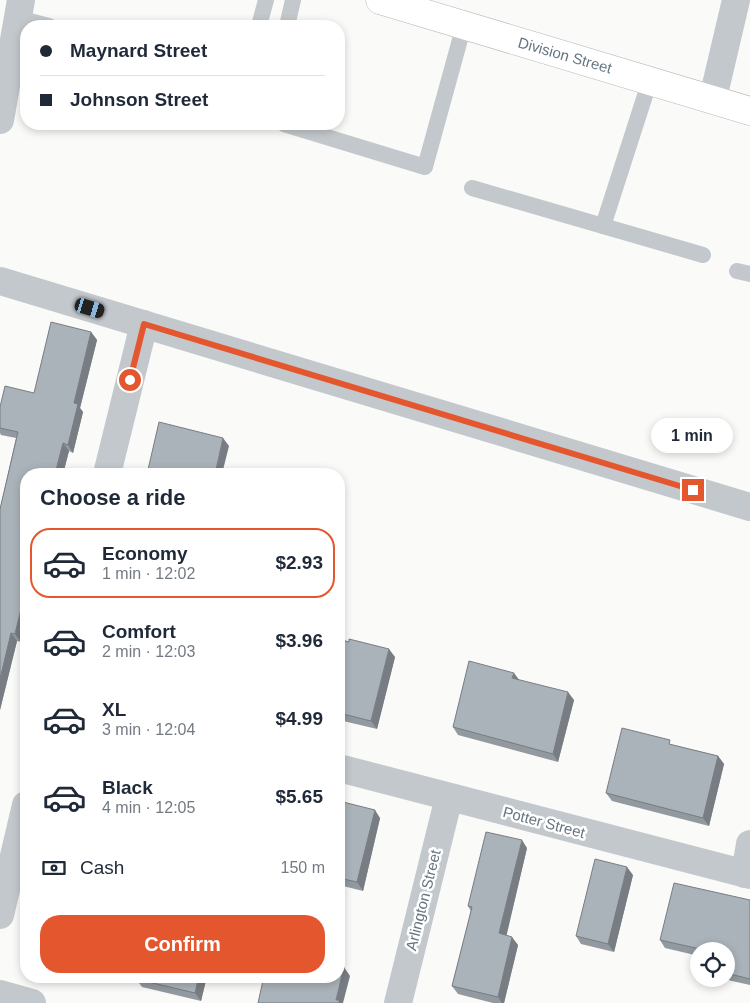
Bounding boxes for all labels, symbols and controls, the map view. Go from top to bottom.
street label: Division Street [516,34,615,77]
text: Maynard Street [70,40,207,61]
text: Johnson Street [70,89,208,110]
car [73,296,106,320]
route start [119,369,141,391]
callout: 1 min [652,418,734,452]
text: 1 min [671,427,713,444]
route end [682,479,704,501]
text: Choose a ride [40,485,185,510]
icon: car [42,541,87,586]
text: Economy [102,543,188,564]
text: $2.93 [275,552,323,573]
text: 1 min · 12:02 [102,565,195,582]
icon: car [42,619,87,664]
text: Comfort [102,621,176,642]
text: $3.96 [275,630,323,651]
text: 2 min · 12:03 [102,643,195,660]
icon: car [42,697,87,742]
text: XL [102,699,126,720]
text: $4.99 [275,708,323,729]
text: 3 min · 12:04 [102,721,195,738]
icon: car [42,775,87,820]
text: Black [102,777,153,798]
text: $5.65 [275,786,323,807]
text: 4 min · 12:05 [102,799,195,816]
street label: Potter Street [501,803,588,841]
street label: Arlington Street [402,847,444,952]
icon: cash [40,854,68,882]
text: Cash [80,857,124,878]
text: 150 m [281,859,325,876]
button: Confirm [40,915,325,973]
map controls [690,942,735,987]
button: locate [690,942,735,987]

